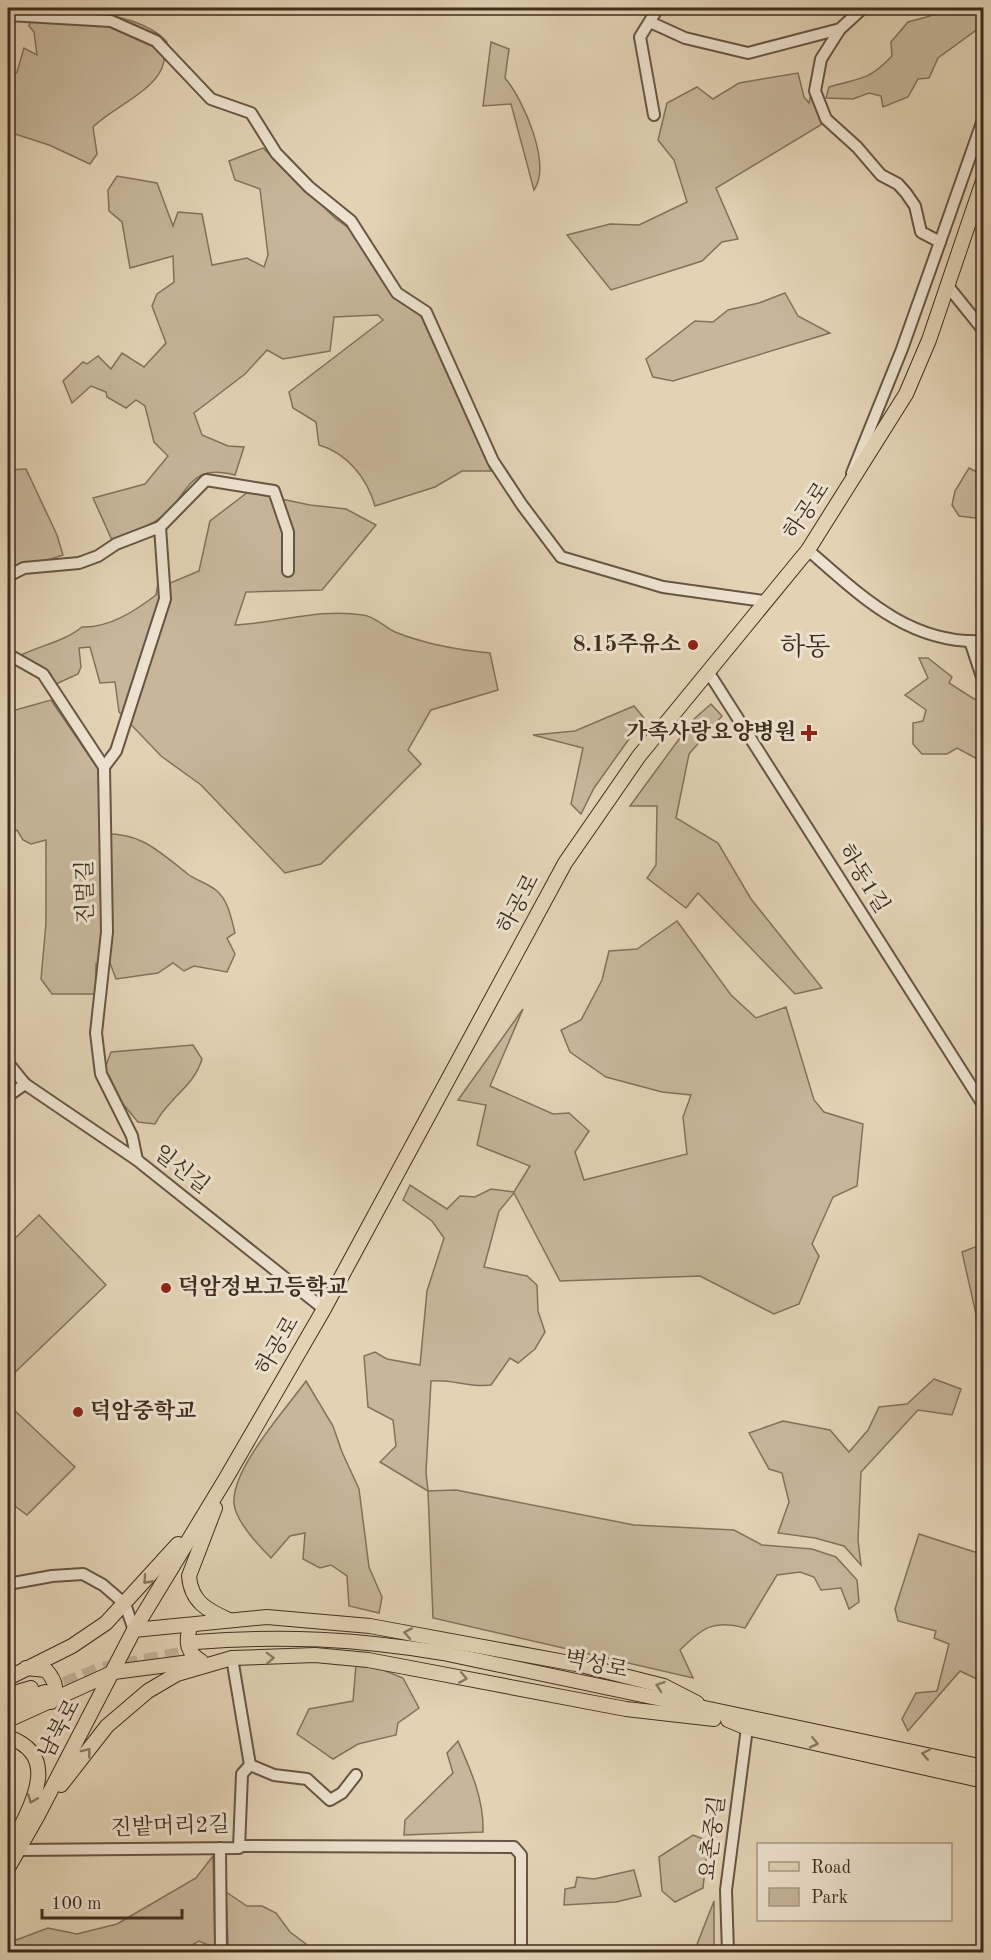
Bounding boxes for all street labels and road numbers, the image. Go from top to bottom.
street label: 하공로 [779,478,834,544]
street label: 하동1길 [833,840,893,917]
street label: 진멀길 [73,860,98,924]
street label: 하공로 [493,870,544,937]
street label: 일신길 [149,1141,214,1198]
street label: 하공로 [252,1312,303,1379]
street label: 벽성로 [563,1647,630,1682]
street label: 남북로 [34,1695,85,1762]
street label: 요촌중길 [695,1794,729,1882]
street label: 진밭머리2길 [110,1813,230,1840]

